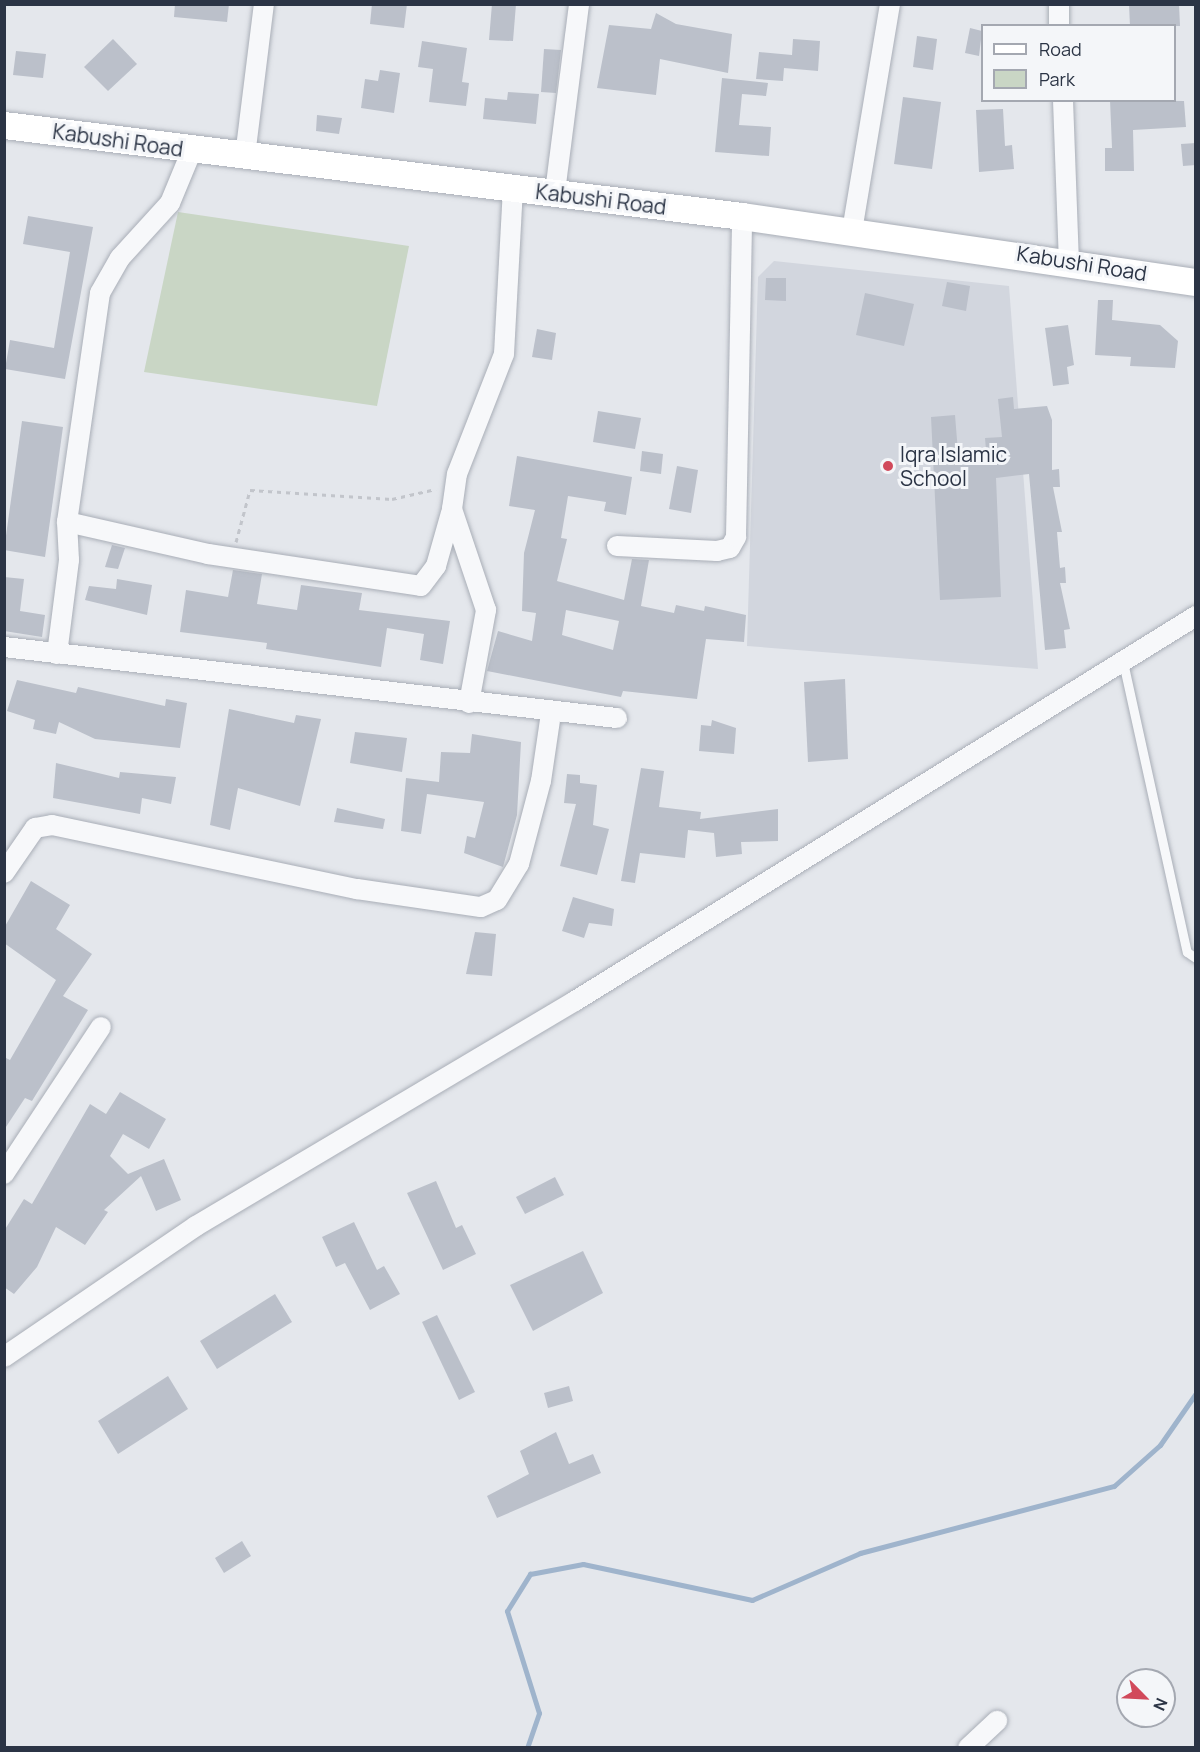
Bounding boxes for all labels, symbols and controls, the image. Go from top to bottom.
legend [981,24,1176,102]
text: Road [1039,37,1082,61]
text: Park [1039,67,1075,91]
street label: Kabushi Road [51,118,185,162]
street label: Kabushi Road [534,178,668,220]
street label: Kabushi Road [1015,240,1149,286]
place label: Iqra Islamic School [900,441,1007,491]
marker: Iqra Islamic School [881,459,895,473]
north arrow [1116,1668,1176,1728]
text: N [1148,1695,1173,1714]

